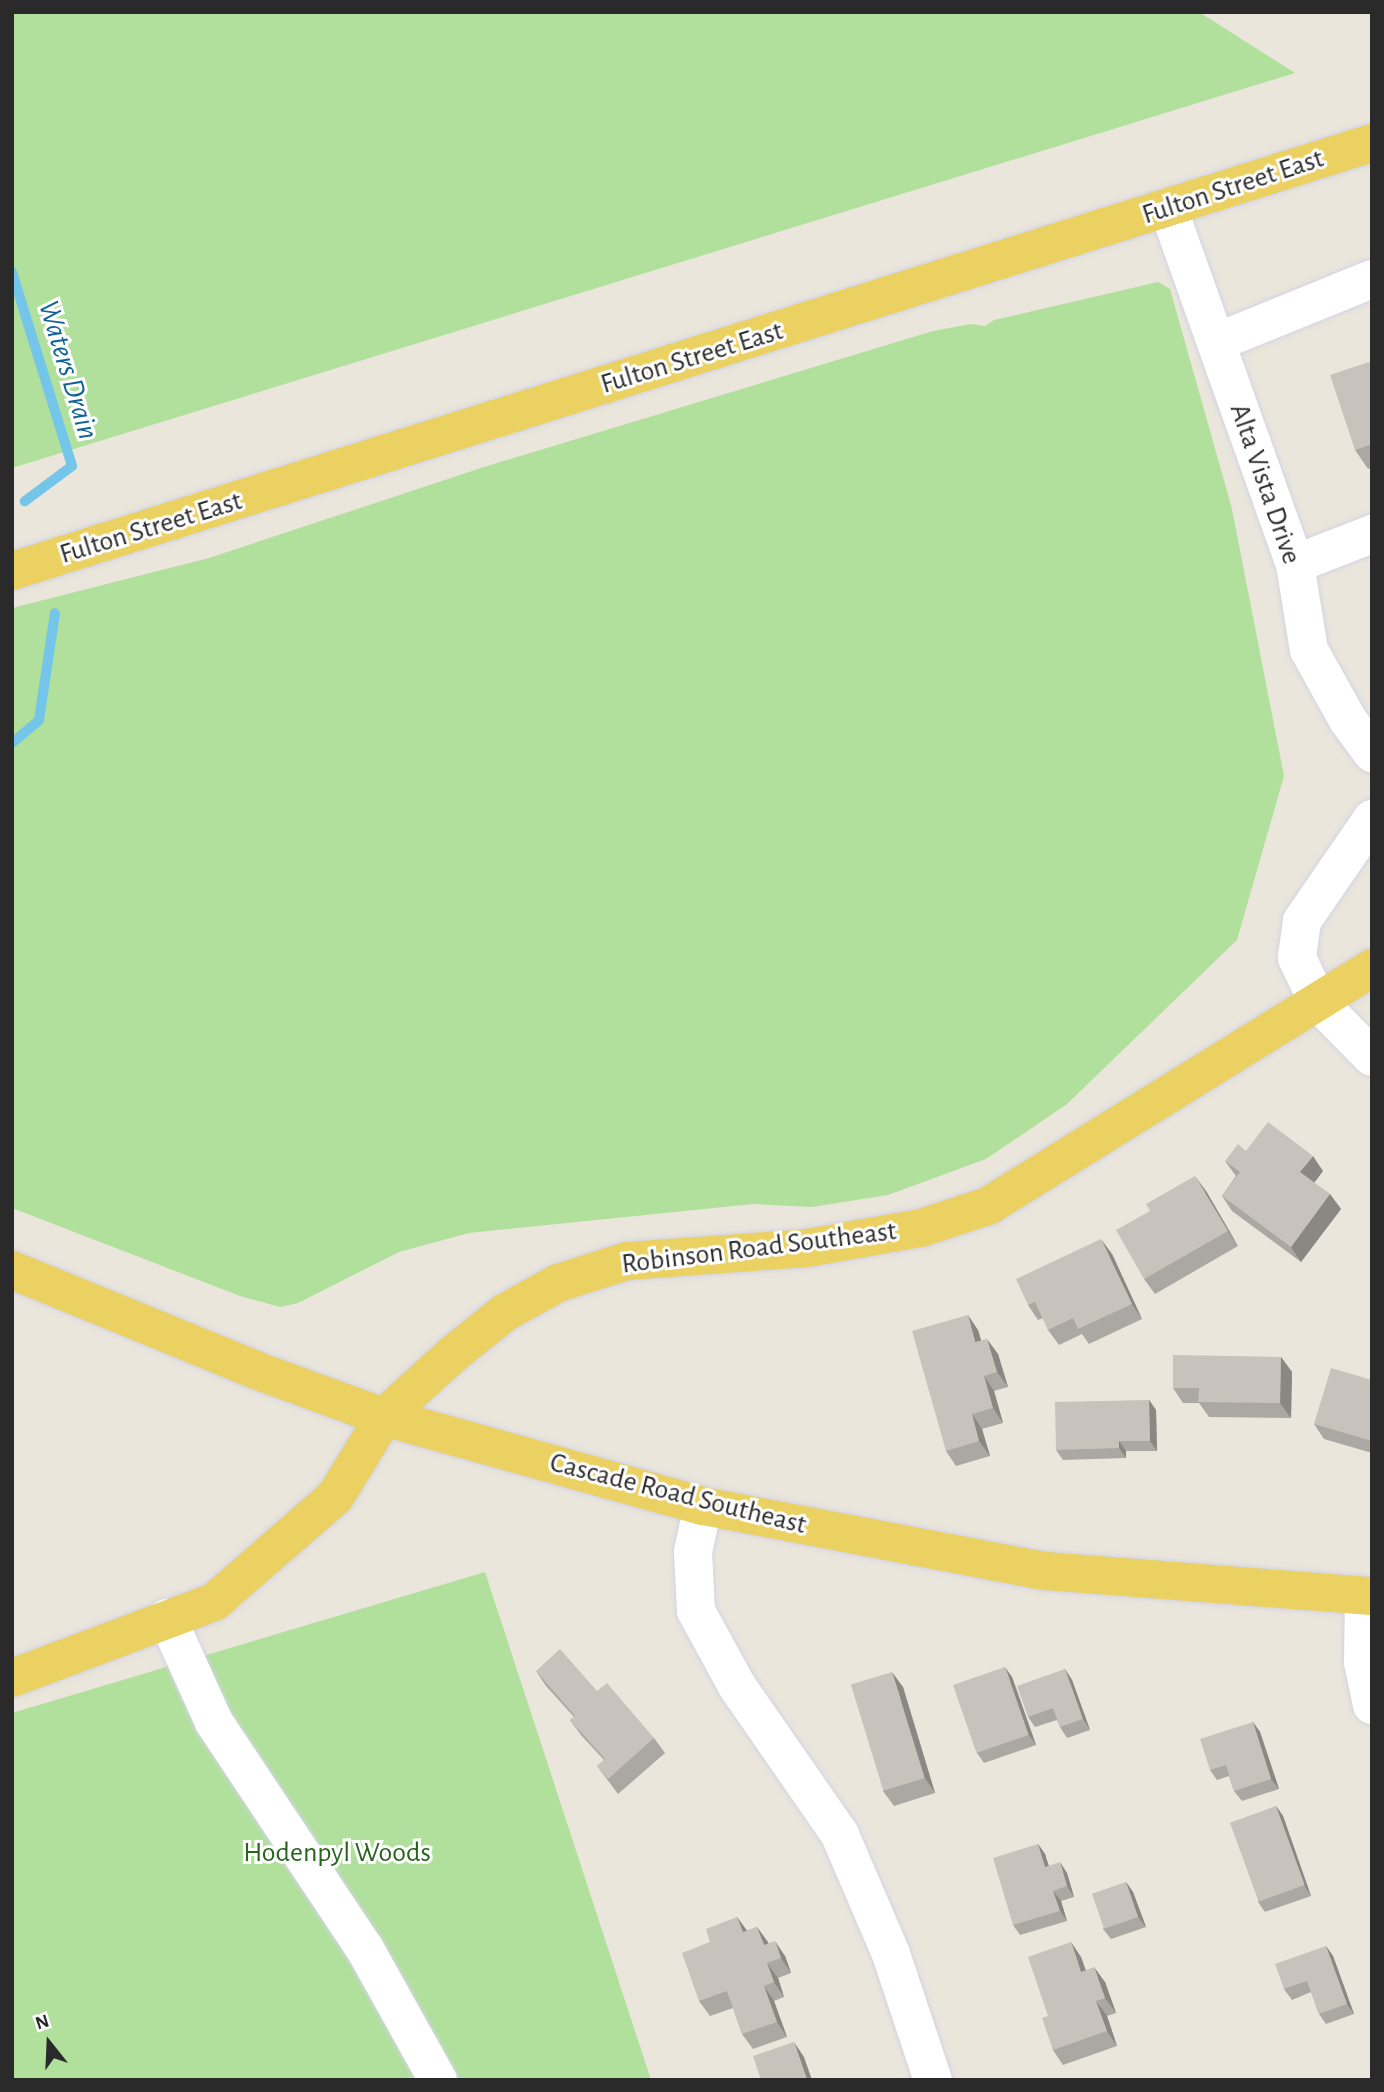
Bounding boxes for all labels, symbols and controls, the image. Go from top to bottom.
street label: Fulton Street East [1138,142,1328,232]
water label: Waters Drain [30,296,106,444]
street label: Fulton Street East [597,314,787,402]
street label: Alta Vista Drive [1222,399,1308,569]
street label: Fulton Street East [56,484,246,572]
street label: Robinson Road Southeast [620,1214,898,1282]
street label: Cascade Road Southeast [546,1446,810,1542]
park label: Hodenpyl Woods [243,1836,431,1870]
north arrow [14,2008,84,2078]
text: N [33,2011,52,2034]

